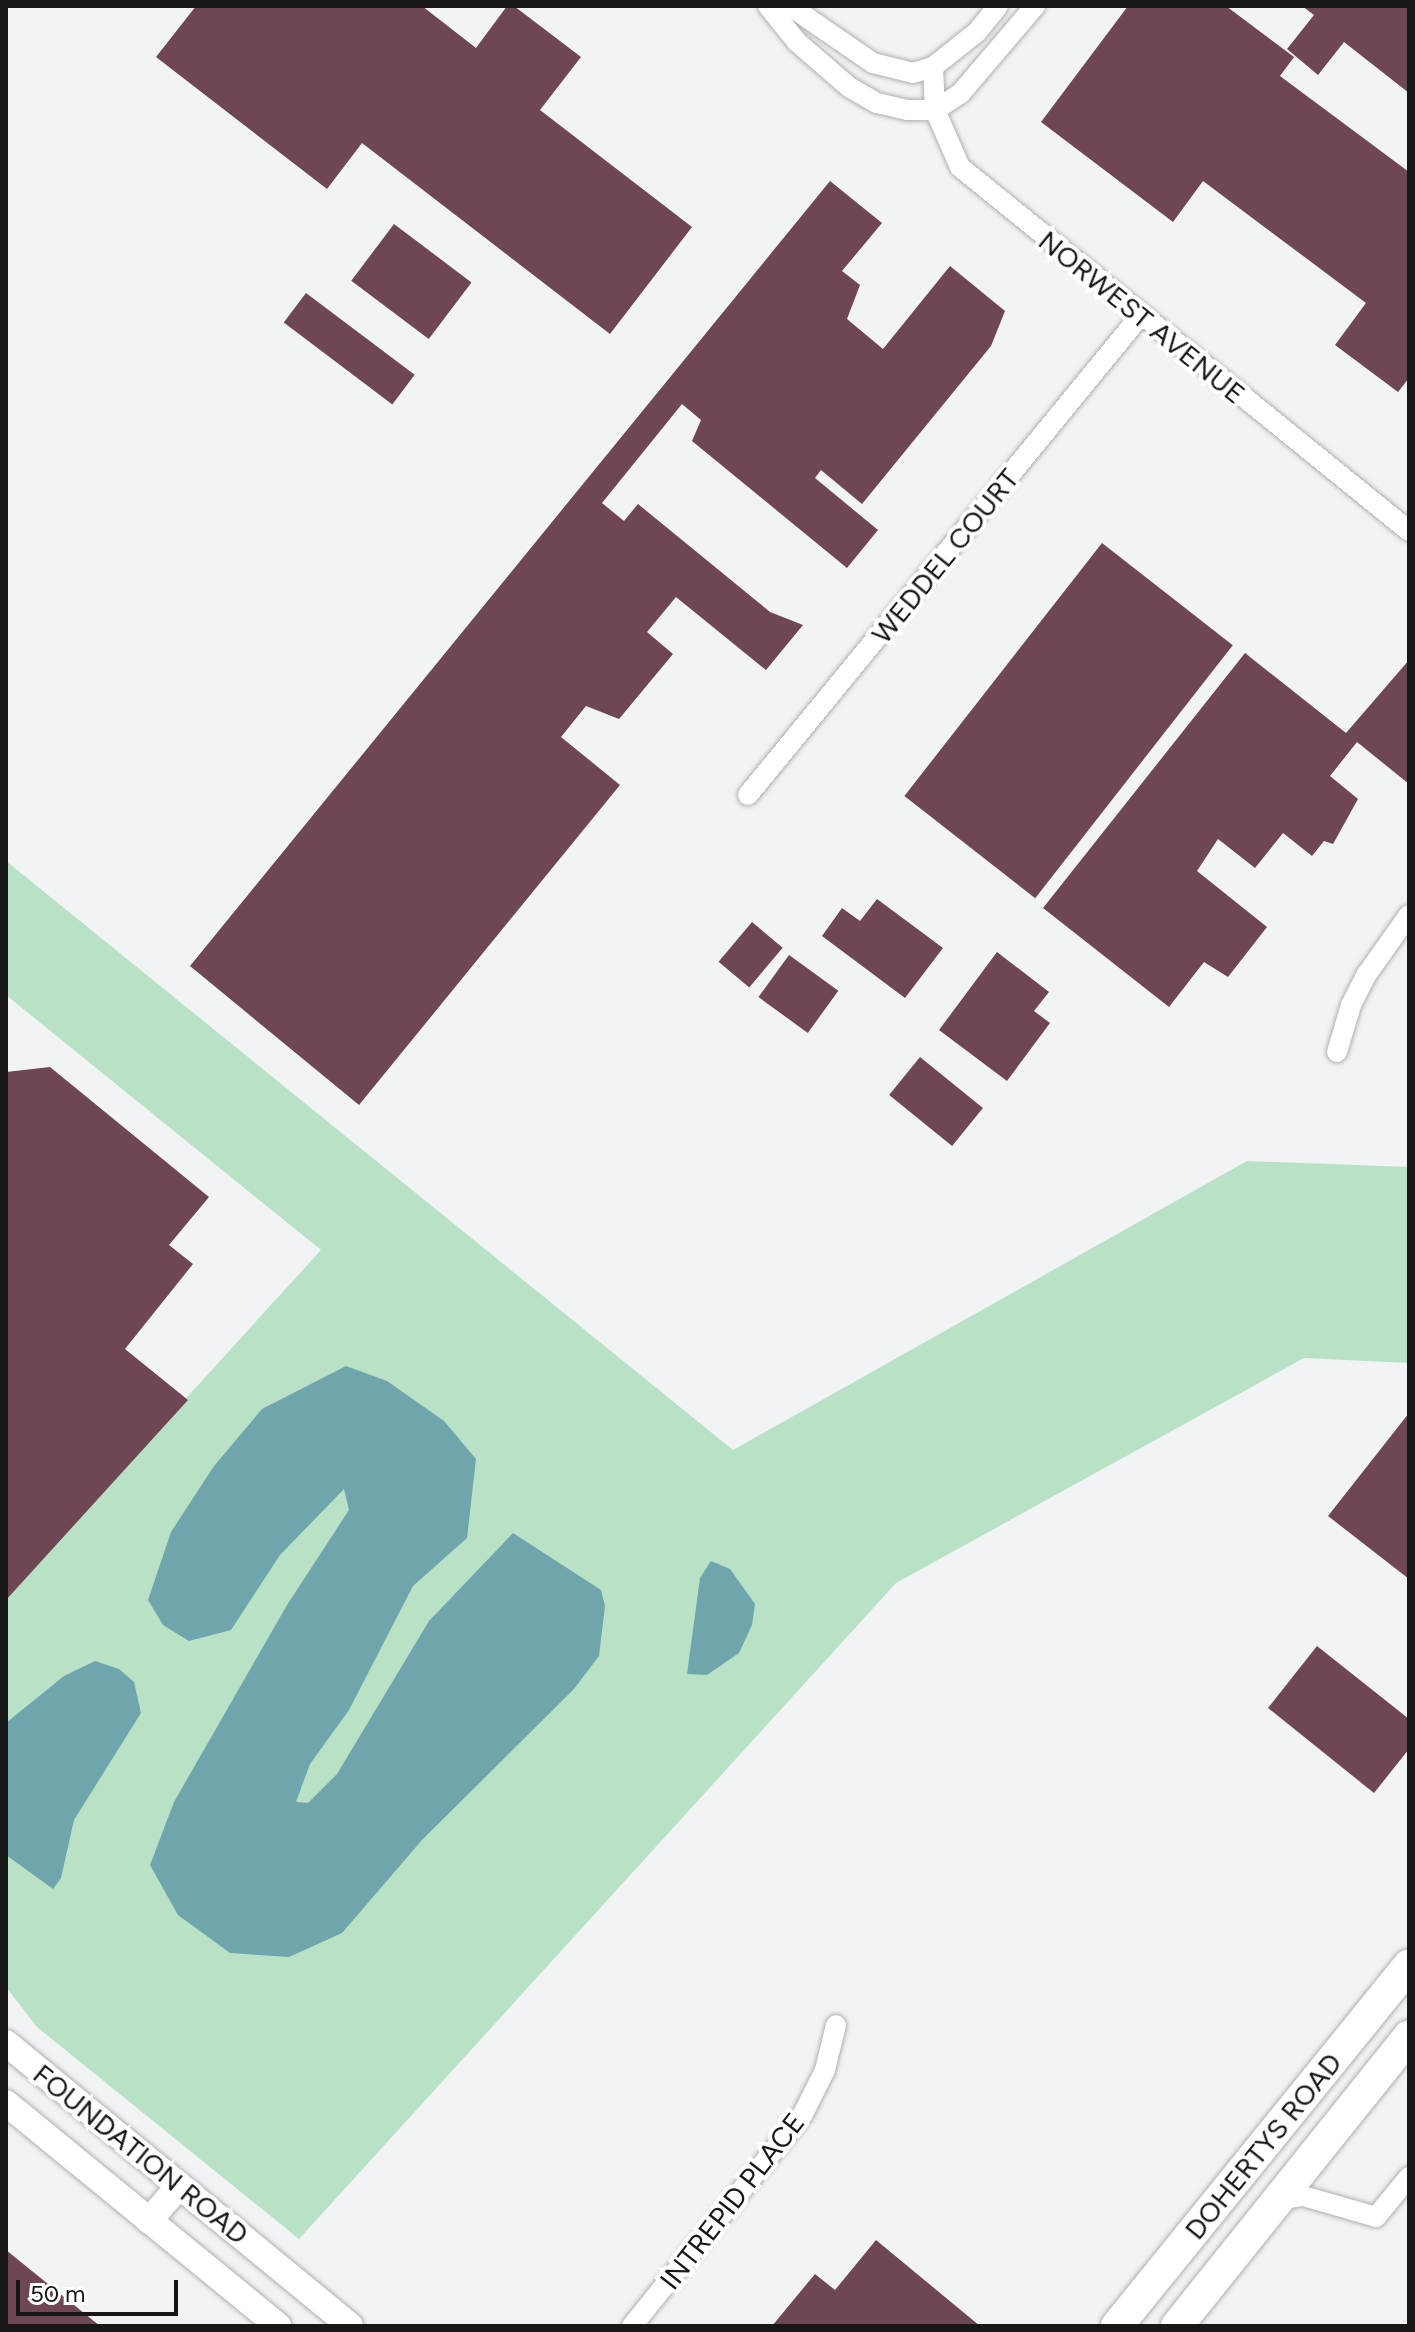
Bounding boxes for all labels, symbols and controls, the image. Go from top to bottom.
street label: NORWEST AVENUE [1032,223,1252,411]
street label: WEDDEL COURT [864,462,1026,650]
street label: DOHERTYS ROAD [1178,2046,1348,2246]
street label: FOUNDATION ROAD [27,2057,255,2251]
street label: INTREPID PLACE [653,2106,811,2296]
scale bar [20,2264,182,2314]
text: 50 m [30,2279,86,2308]

